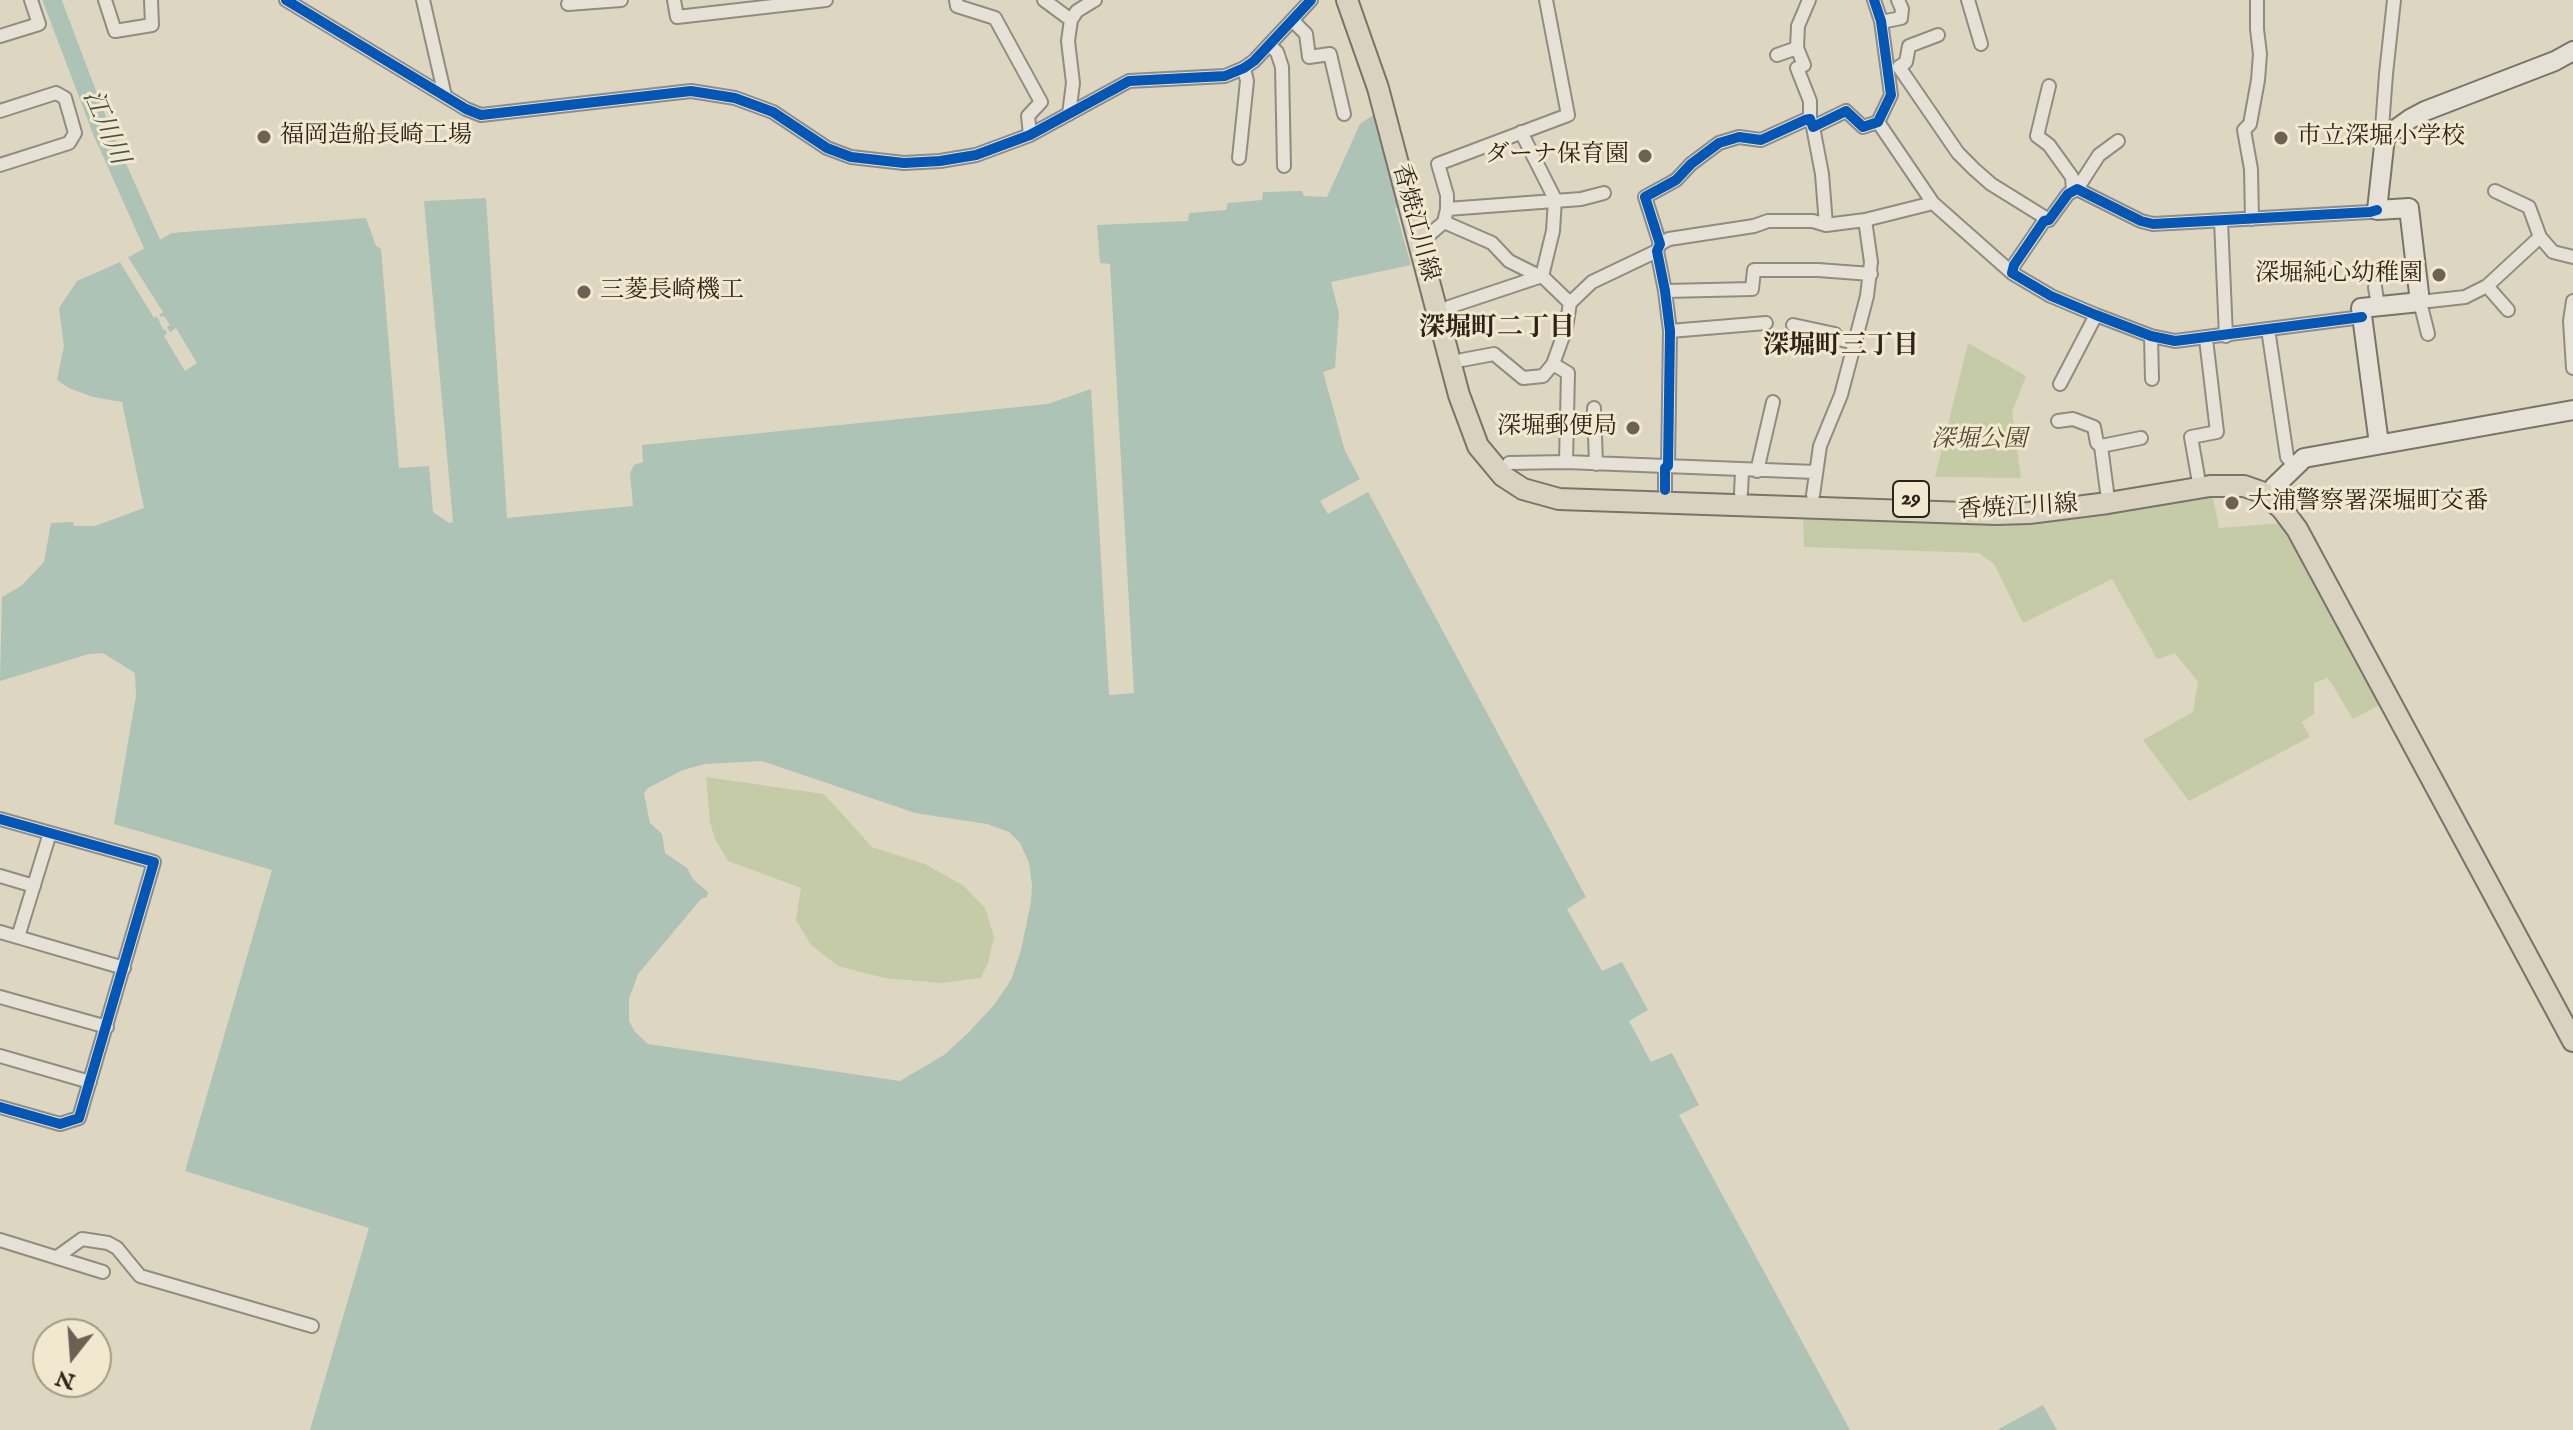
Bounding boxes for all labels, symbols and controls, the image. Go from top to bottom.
water label: 江川川 [74,86,134,170]
place label: 福岡造船長崎工場 [280,123,472,151]
place label: 市立深堀小学校 [2297,124,2465,152]
marker: 福岡造船長崎工場 [255,128,273,146]
marker: 市立深堀小学校 [2272,129,2290,147]
place label: ダーナ保育園 [1485,142,1629,170]
marker: ダーナ保育園 [1636,147,1654,165]
street label: 香焼江川線 [1385,161,1443,285]
place label: 深堀純心幼稚園 [2255,261,2423,289]
marker: 深堀純心幼稚園 [2430,266,2448,284]
place label: 三菱長崎機工 [600,278,744,306]
marker: 三菱長崎機工 [575,283,593,301]
district label: 深堀町二丁目 [1419,314,1575,346]
district label: 深堀町三丁目 [1763,332,1919,364]
place label: 深堀郵便局 [1497,414,1617,442]
marker: 深堀郵便局 [1624,419,1642,437]
park label: 深堀公園 [1931,427,2027,455]
road number: 29 [1893,481,1929,517]
place label: 大浦警察署深堀町交番 [2248,489,2488,517]
street label: 香焼江川線 [1957,491,2079,527]
marker: 大浦警察署深堀町交番 [2223,494,2241,512]
north arrow [32,1318,112,1398]
text: N [52,1363,79,1395]

